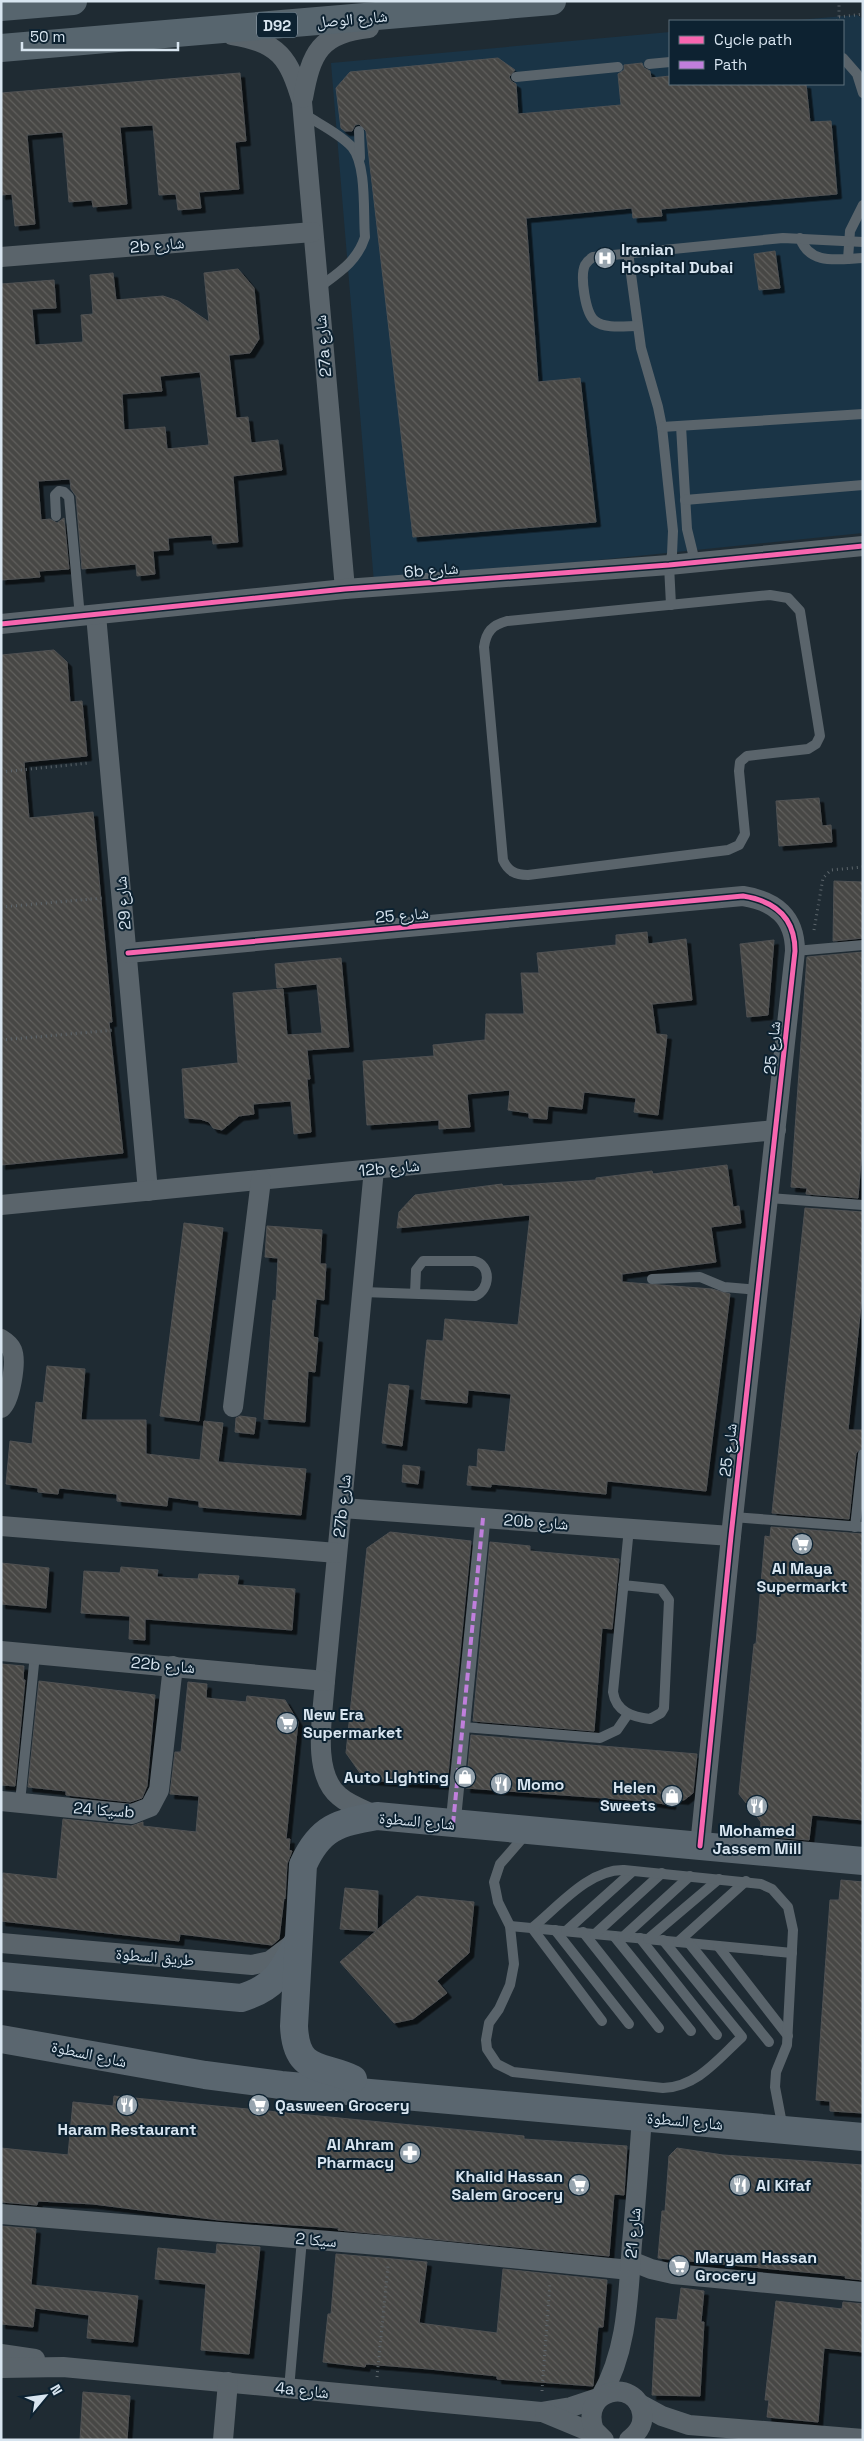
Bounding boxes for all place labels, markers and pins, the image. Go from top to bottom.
place label: Iranian Hospital Dubai [621,239,733,278]
hospital icon: Iranian Hospital Dubai [593,246,617,270]
supermarket icon: Al Maya Supermarkt [790,1532,814,1556]
place label: Al Maya Supermarkt [757,1558,847,1597]
place label: New Era Supermarket [303,1704,402,1743]
supermarket icon: New Era Supermarket [275,1711,299,1735]
shop icon: Auto LIghting [453,1765,477,1789]
place label: Auto LIghting [344,1767,449,1788]
restaurant icon: Momo [489,1772,513,1796]
place label: Momo [517,1774,565,1795]
place label: Helen Sweets [600,1777,656,1816]
shop icon: Helen Sweets [660,1784,684,1808]
restaurant icon: Mohamed Jassem Mill [745,1794,769,1818]
place label: Mohamed Jassem Mill [712,1820,802,1859]
restaurant icon: Haram Restaurant [115,2093,139,2117]
supermarket icon: Qasween Grocery [247,2093,271,2117]
place label: Qasween Grocery [275,2095,410,2116]
place label: Haram Restaurant [58,2119,196,2140]
place label: Al Ahram Pharmacy [317,2134,394,2173]
pharmacy icon: Al Ahram Pharmacy [398,2141,422,2165]
place label: Khalid Hassan Salem Grocery [452,2166,563,2205]
supermarket icon: Khalid Hassan Salem Grocery [567,2173,591,2197]
restaurant icon: Al Kifaf [728,2173,752,2197]
place label: Al Kifaf [756,2175,811,2196]
place label: Maryam Hassan Grocery [695,2247,817,2286]
supermarket icon: Maryam Hassan Grocery [667,2254,691,2278]

